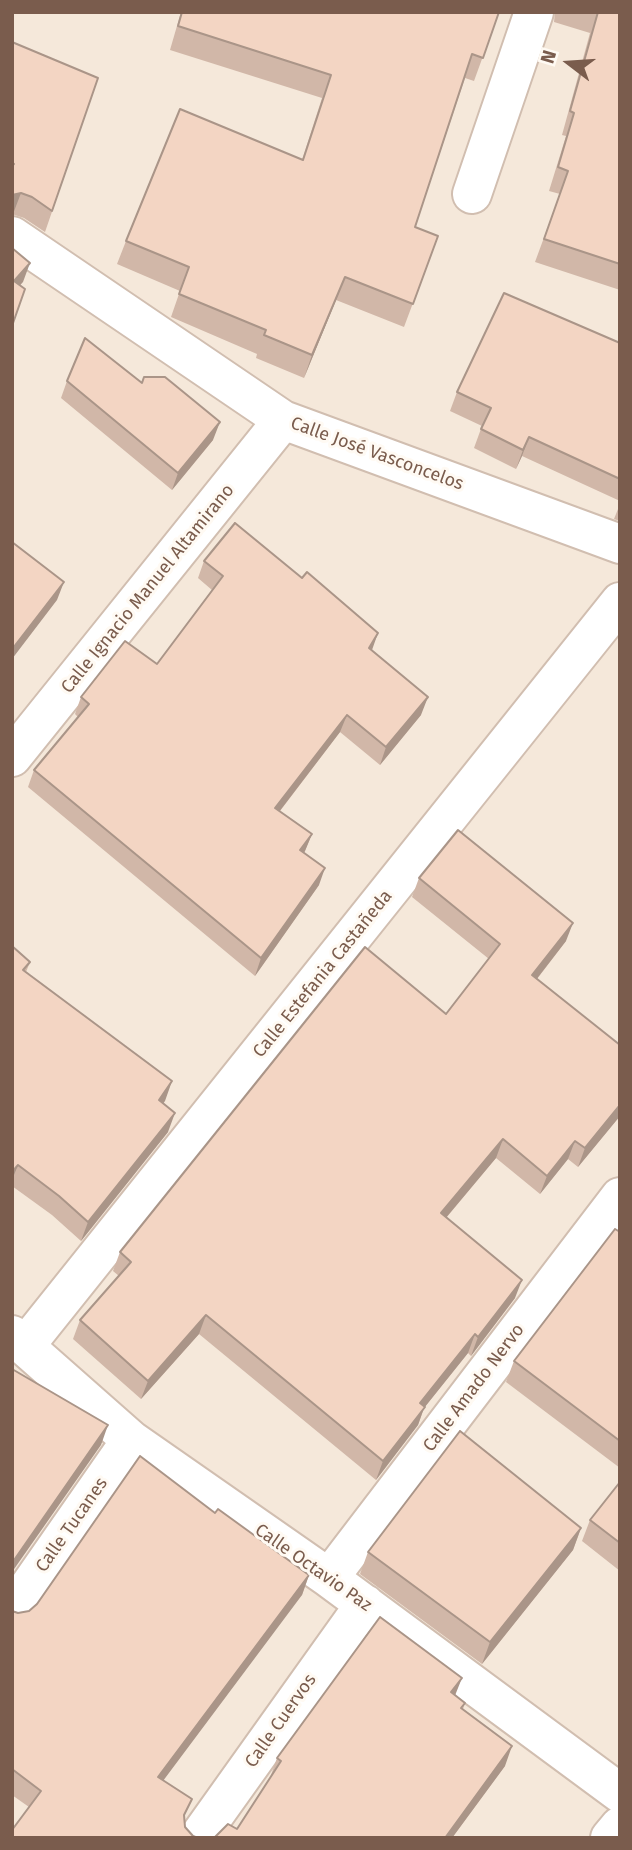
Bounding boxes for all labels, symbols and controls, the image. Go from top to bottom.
north arrow [534,28,604,98]
text: N [536,47,561,66]
street label: Calle José Vasconcelos [288,413,466,495]
street label: Calle Ignacio Manuel Altamirano [57,480,239,698]
street label: Calle Estefania Castañeda [249,886,397,1062]
street label: Calle Amado Nervo [419,1320,529,1456]
street label: Calle Tucanes [31,1474,113,1576]
street label: Calle Octavio Paz [250,1520,376,1616]
street label: Calle Cuervos [241,1670,321,1772]

